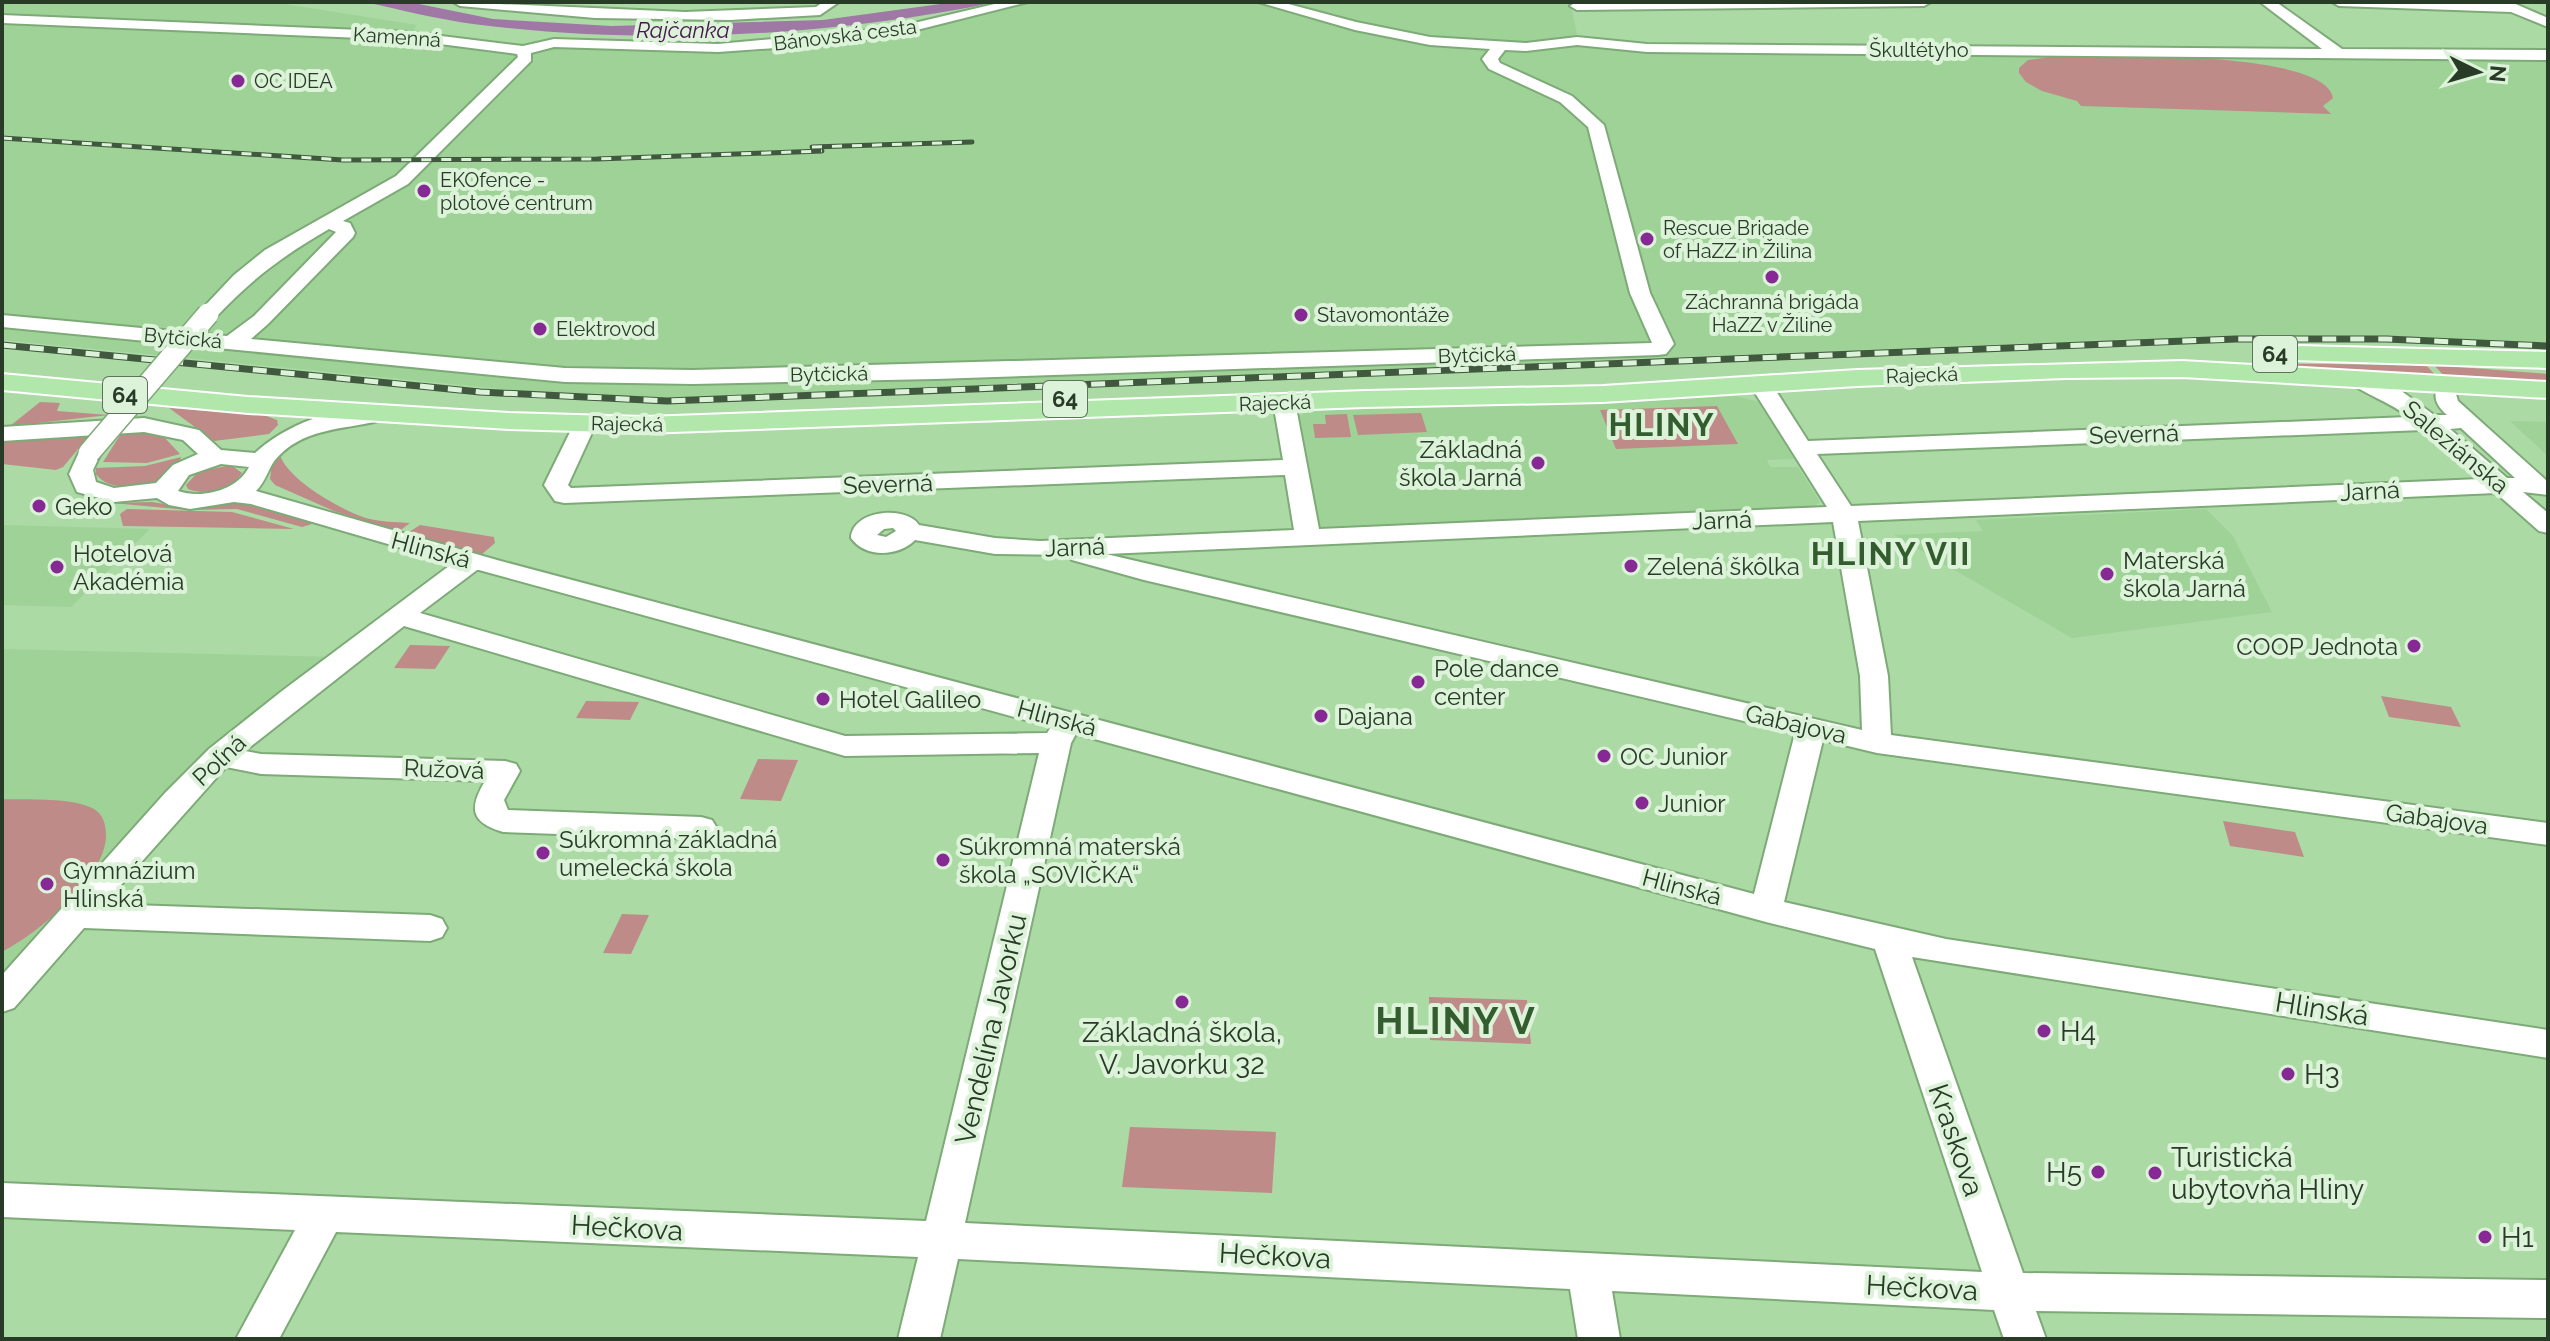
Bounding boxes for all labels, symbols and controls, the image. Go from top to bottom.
street label: Bánovská cesta [772,14,918,56]
water label: Rajčanka [636,17,730,43]
street label: Kamenná [352,22,442,52]
north arrow [2438,32,2518,112]
street label: Škultétyho [1869,37,1969,62]
text: N [2484,64,2512,83]
place label: OC IDEA [254,69,333,93]
marker: OC IDEA [229,72,247,90]
place label: EKOfence - plotové centrum [440,168,593,215]
marker: EKOfence - plotové centrum [415,182,433,200]
place label: Rescue Brigade of HaZZ in Žilina [1663,216,1812,263]
marker: Rescue Brigade of HaZZ in Žilina [1638,230,1656,248]
marker: Záchranná brigáda HaZZ v Žiline [1763,268,1781,286]
place label: Záchranná brigáda HaZZ v Žiline [1685,290,1859,337]
place label: Stavomontáže [1317,303,1449,327]
marker: Stavomontáže [1292,306,1310,324]
place label: Elektrovod [556,317,656,341]
marker: Elektrovod [531,320,549,338]
street label: Bytčická [143,323,223,353]
road number: 64 [2253,336,2297,372]
street label: Bytčická [1437,342,1517,368]
street label: Bytčická [790,361,868,387]
street label: Rajecká [1885,362,1959,388]
road number: 64 [103,377,147,413]
road number: 64 [1043,381,1087,417]
street label: Rajecká [1238,390,1312,416]
street label: Saleziánska [2397,394,2515,500]
district label: HLINY [1608,406,1716,443]
street label: Rajecká [591,411,663,437]
street label: Severná [2088,418,2180,450]
place label: Základná škola Jarná [1399,435,1522,492]
marker: Základná škola Jarná [1529,454,1547,472]
street label: Severná [842,468,934,500]
street label: Jarná [2339,475,2401,507]
place label: Geko [55,492,113,521]
marker: Geko [30,497,48,515]
street label: Jarná [1692,504,1752,536]
street label: Hlinská [388,526,474,574]
street label: Jarná [1045,531,1105,563]
district label: HLINY VII [1811,535,1971,572]
place label: Hotelová Akadémia [73,539,184,596]
place label: Materská škola Jarná [2123,546,2246,603]
place label: Zelená škôlka [1647,552,1800,581]
marker: Zelená škôlka [1622,557,1640,575]
marker: Hotelová Akadémia [48,558,66,576]
marker: Materská škola Jarná [2098,565,2116,583]
place label: COOP Jednota [2236,632,2398,661]
marker: COOP Jednota [2405,637,2423,655]
place label: Pole dance center [1434,654,1559,711]
marker: Pole dance center [1409,673,1427,691]
place label: Hotel Galileo [839,685,981,714]
marker: Hotel Galileo [814,690,832,708]
street label: Hlinská [1014,694,1100,742]
street label: Gabajova [1743,698,1849,750]
place label: Dajana [1337,702,1413,731]
marker: Dajana [1312,707,1330,725]
street label: Poľná [186,728,252,792]
place label: OC Junior [1620,742,1728,771]
marker: OC Junior [1595,747,1613,765]
street label: Ružová [403,753,485,785]
place label: Junior [1658,789,1726,818]
marker: Junior [1633,794,1651,812]
street label: Gabajova [2384,797,2490,841]
place label: Súkromná základná umelecká škola [559,825,777,882]
place label: Súkromná materská škola „SOVIČKA“ [959,832,1181,889]
marker: Súkromná základná umelecká škola [534,844,552,862]
marker: Súkromná materská škola „SOVIČKA“ [934,851,952,869]
place label: Gymnázium Hlinská [63,856,195,913]
street label: Hlinská [1639,863,1725,911]
marker: Gymnázium Hlinská [38,875,56,893]
street label: Vendelína Javorku [948,910,1034,1148]
street label: Hlinská [2273,985,2371,1033]
marker: Základná škola, V. Javorku 32 [1173,993,1191,1011]
district label: HLINY V [1375,998,1537,1043]
place label: H4 [2060,1015,2096,1048]
place label: Základná škola, V. Javorku 32 [1082,1016,1282,1081]
marker: H4 [2035,1022,2053,1040]
place label: H3 [2304,1058,2340,1091]
marker: H3 [2279,1065,2297,1083]
street label: Kraskova [1921,1079,1991,1201]
place label: Turistická ubytovňa Hliny [2171,1141,2364,1206]
place label: H5 [2046,1156,2082,1189]
marker: H5 [2089,1163,2107,1181]
marker: Turistická ubytovňa Hliny [2146,1164,2164,1182]
street label: Hečkova [570,1209,684,1247]
place label: H1 [2501,1221,2534,1254]
marker: H1 [2476,1228,2494,1246]
street label: Hečkova [1218,1237,1332,1275]
street label: Hečkova [1865,1269,1979,1307]

